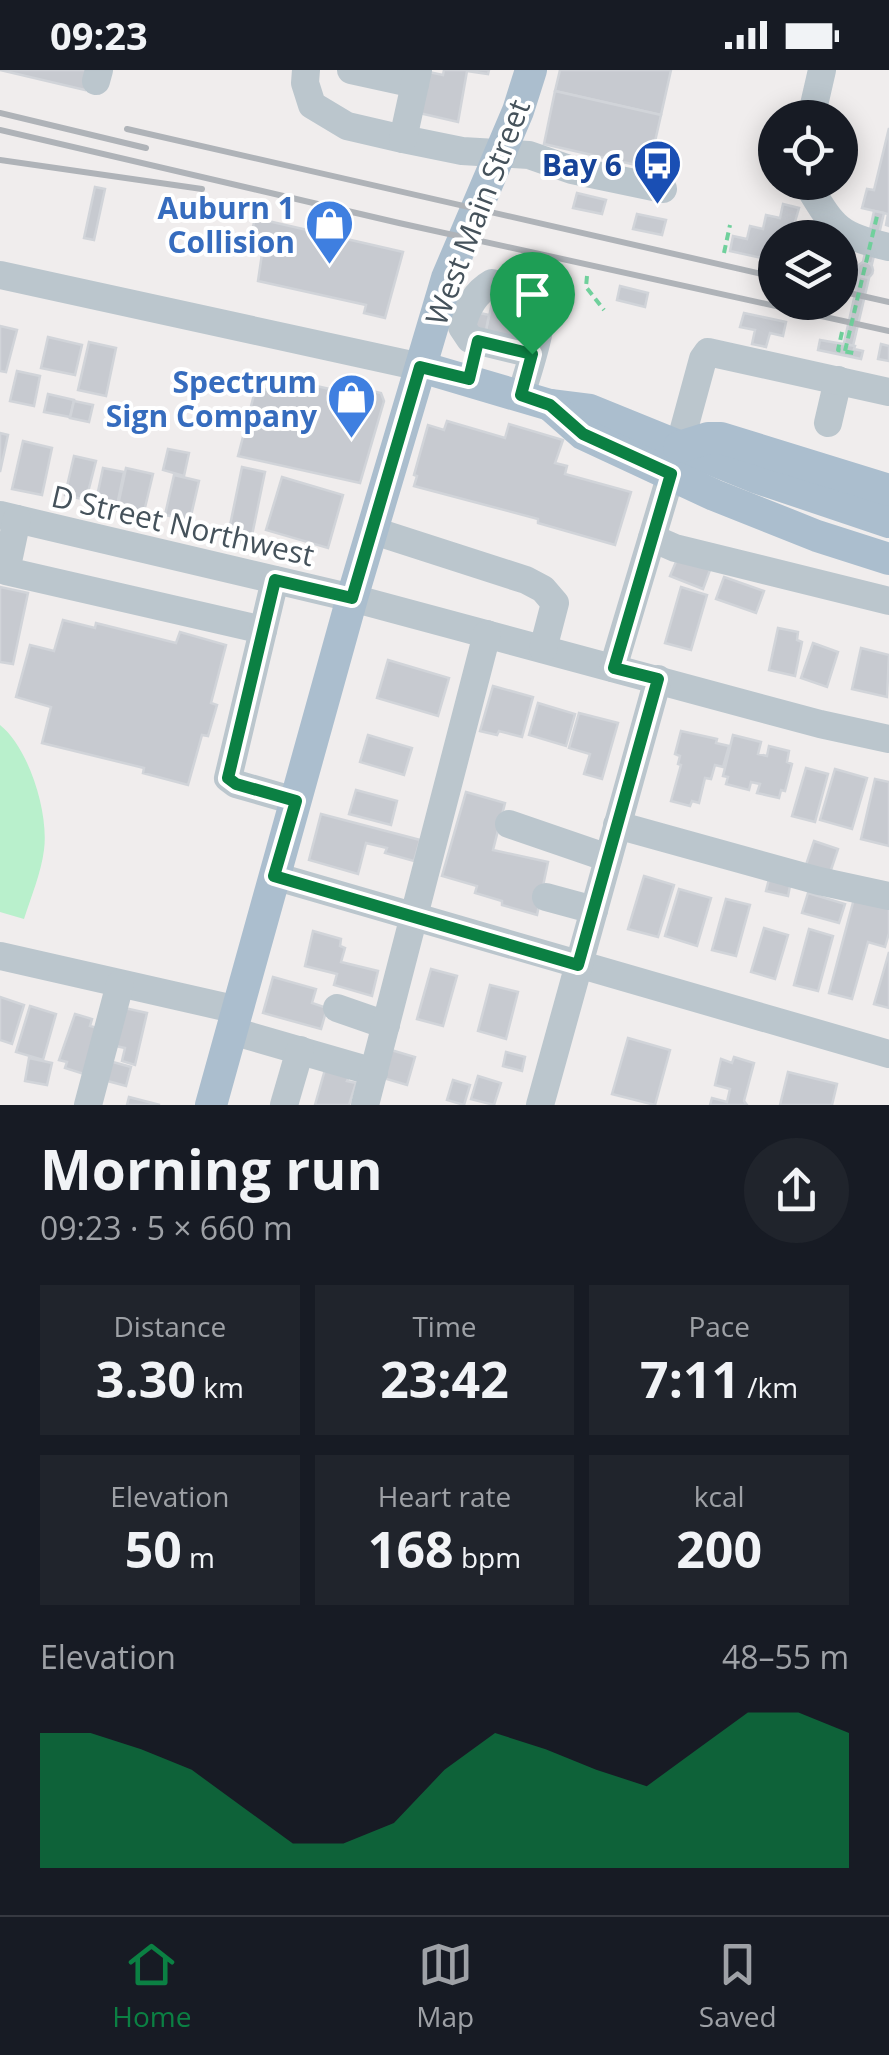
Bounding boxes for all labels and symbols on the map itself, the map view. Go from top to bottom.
street label: West Main Street [415,93,539,331]
bus stop icon: Bay 6 [631,138,683,206]
place label: Bay 6 [542,144,622,185]
place label: Auburn 1 Collision [158,187,295,262]
shop icon: Auburn 1 Collision [304,198,356,266]
pin [490,252,575,355]
place label: Spectrum Sign Company [106,361,318,436]
shop icon: Spectrum Sign Company [326,372,378,440]
street label: D Street Northwest [48,475,318,575]

